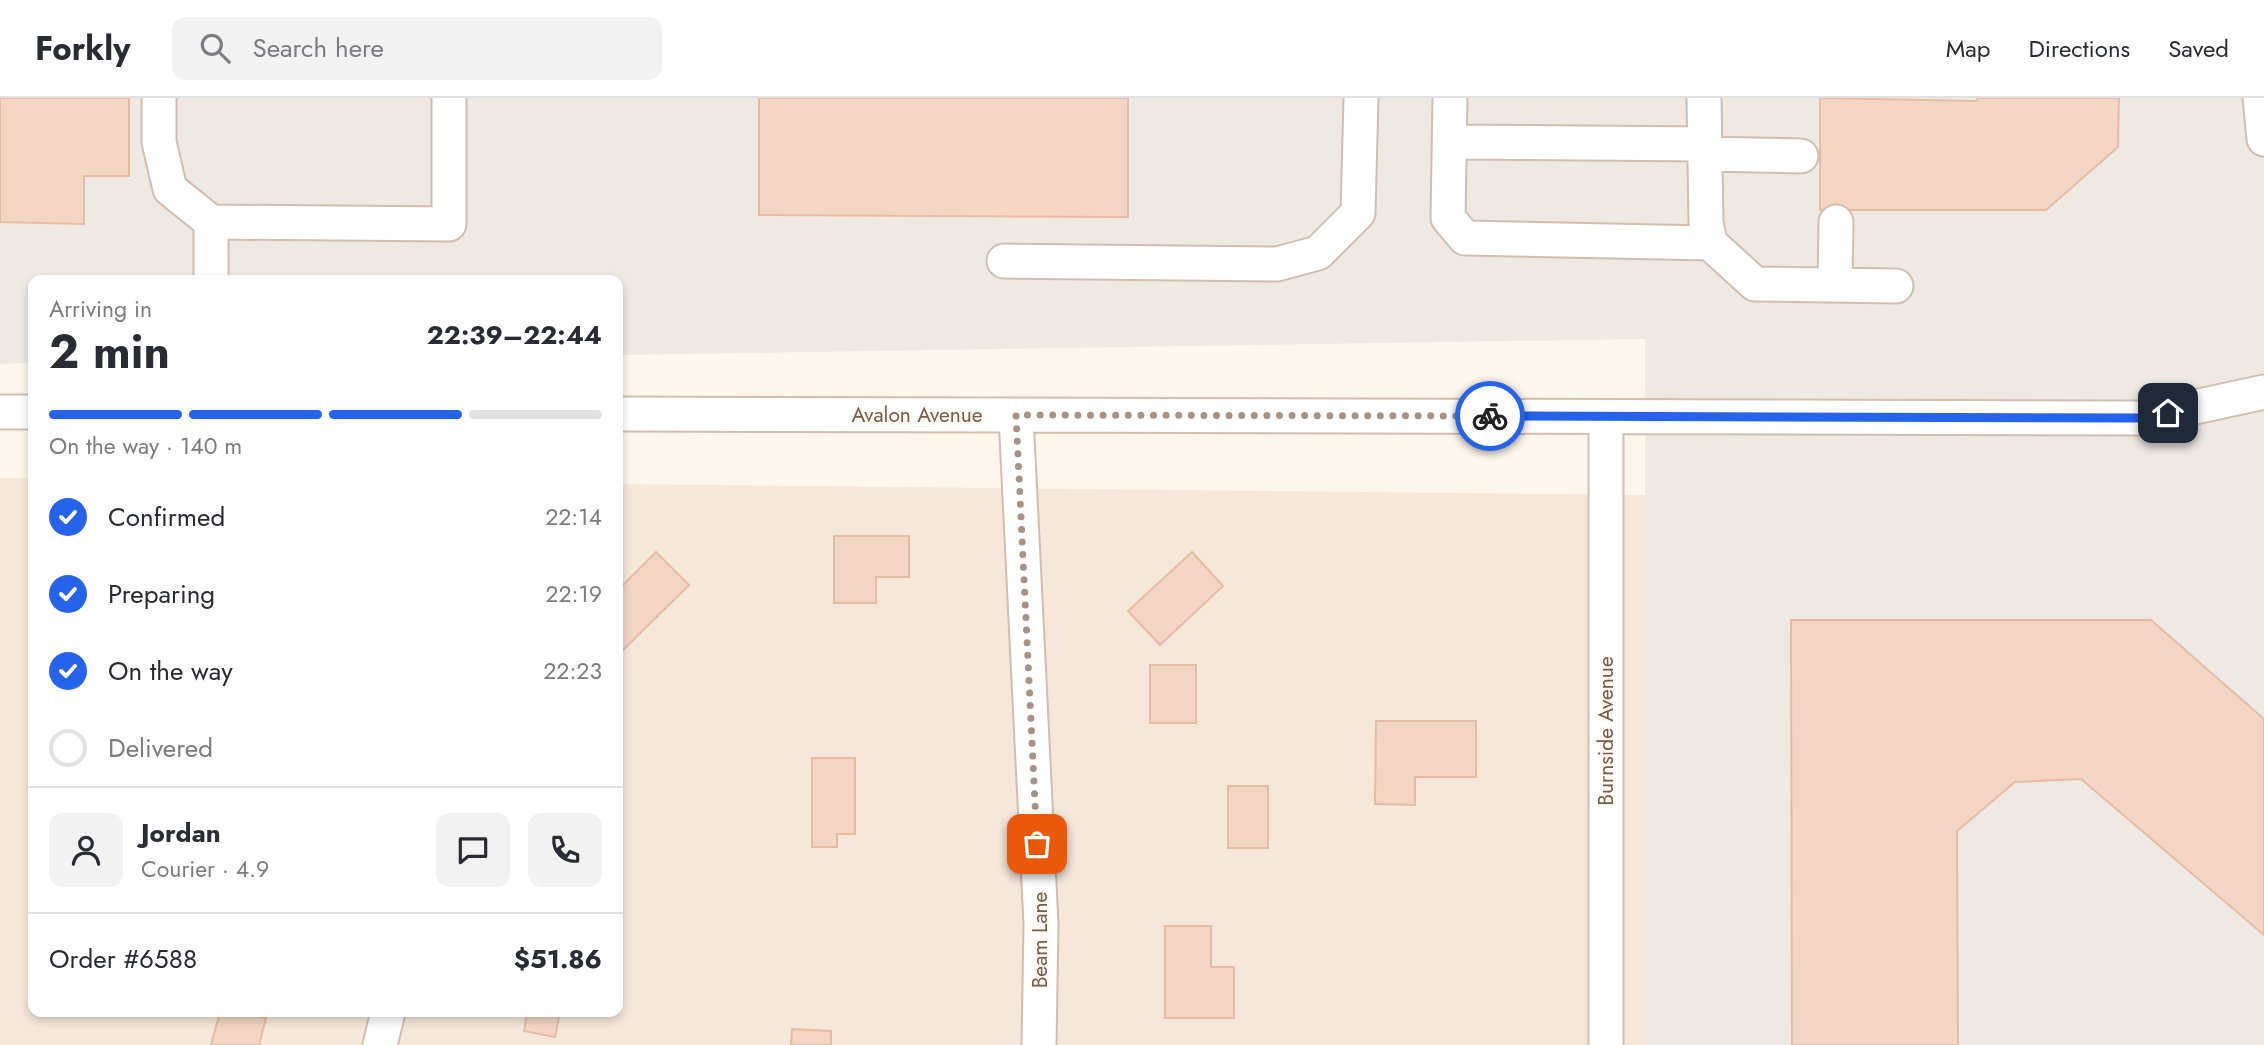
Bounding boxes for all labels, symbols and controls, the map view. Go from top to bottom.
search box [172,17,662,80]
text: Forkly [35,25,130,72]
icon: search [196,29,234,67]
text: Search here [252,29,384,67]
text: Map [1946,31,1991,66]
text: Directions [2029,31,2130,66]
text: Saved [2168,31,2229,66]
text: Arriving in [49,292,152,326]
text: 22:39–22:44 [427,316,602,354]
text: 2 min [49,319,170,385]
courier [1455,381,1525,451]
pin [2138,383,2198,443]
icon: home [2149,394,2187,432]
icon: bike [1471,397,1509,435]
street label: Avalon Avenue [851,400,983,430]
text: On the way · 140 m [49,429,242,463]
icon: check [49,498,87,536]
text: Confirmed [108,498,225,536]
text: 22:14 [545,500,602,534]
icon: check [49,575,87,613]
text: Preparing [108,575,215,613]
text: 22:19 [545,577,602,611]
icon: check [49,652,87,690]
text: On the way [108,652,233,690]
text: 22:23 [543,654,602,688]
street label: Burnside Avenue [1591,656,1621,806]
text: Delivered [108,729,213,767]
button: person [49,813,123,887]
button: chat [436,813,510,887]
button: phone [528,813,602,887]
text: Jordan [141,814,221,852]
pin [1007,814,1067,874]
icon: bag [1018,825,1056,863]
text: Courier · 4.9 [141,852,269,886]
street label: Beam Lane [1025,891,1055,988]
text: Order #6588 [49,940,197,978]
text: $51.86 [514,940,602,978]

